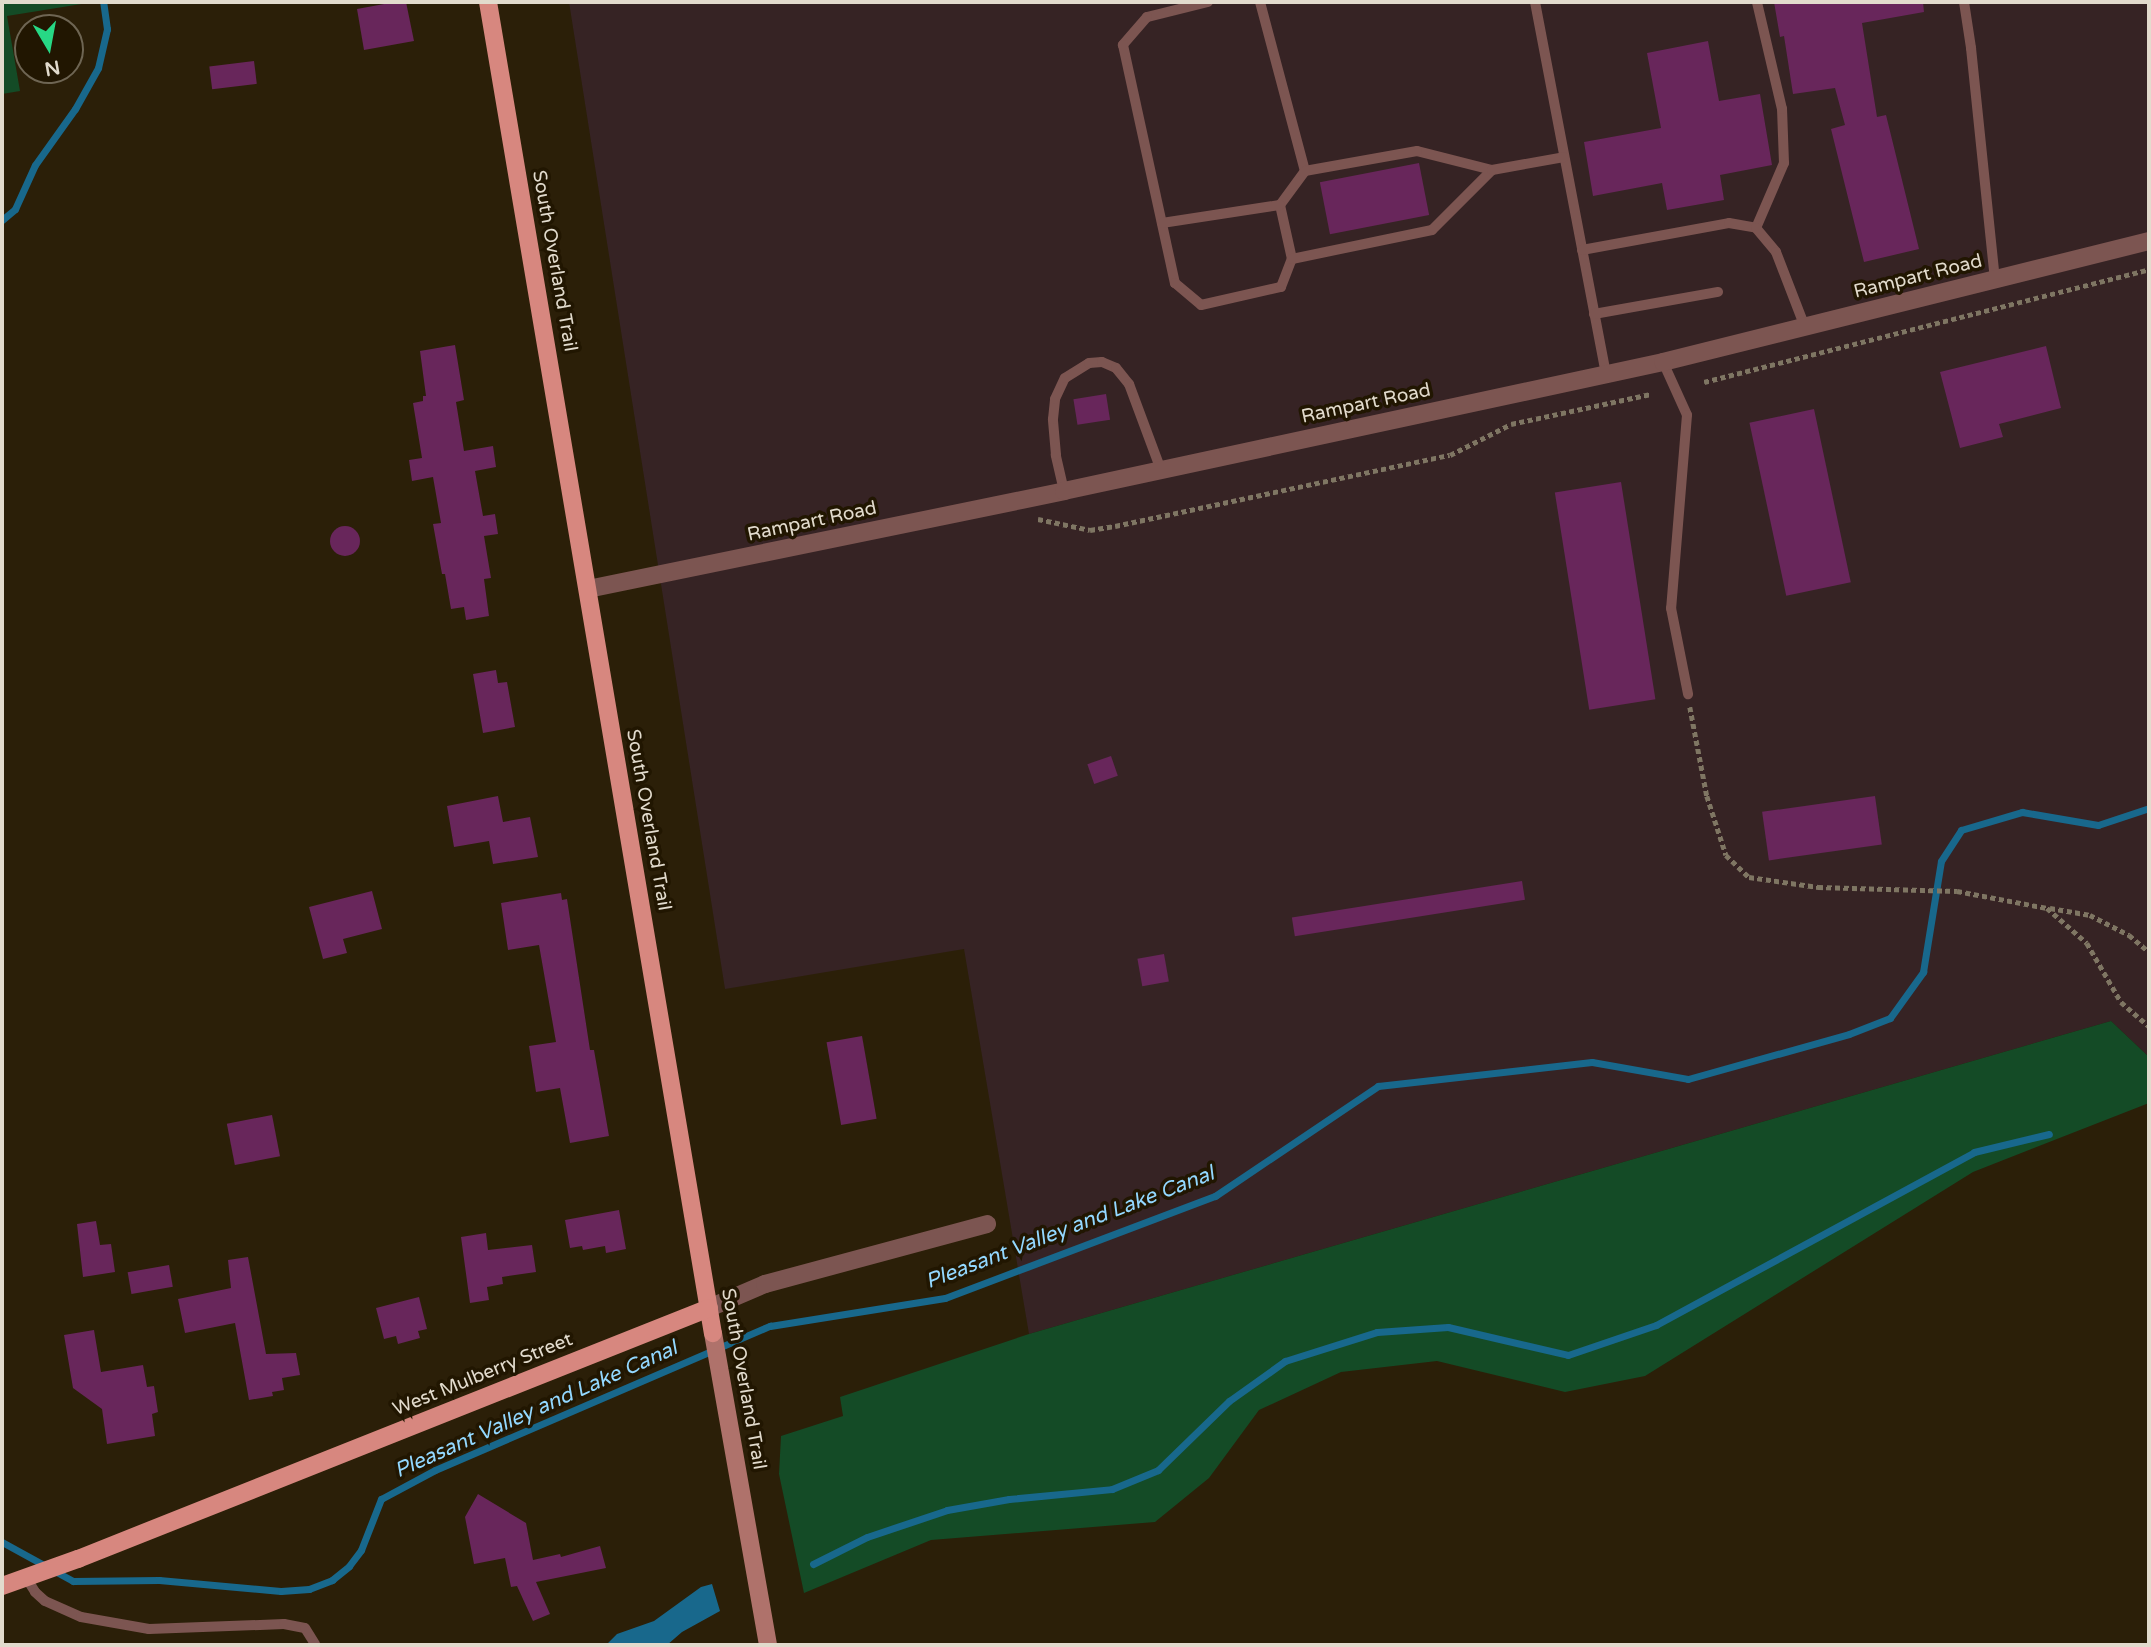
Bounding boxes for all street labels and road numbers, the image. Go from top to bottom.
street label: South Overland Trail [527,169,581,353]
street label: Rampart Road [1851,250,1985,304]
street label: Rampart Road [1299,379,1433,429]
street label: Rampart Road [745,497,879,547]
street label: South Overland Trail [621,728,675,912]
street label: South Overland Trail [716,1287,770,1471]
street label: West Mulberry Street [390,1329,576,1421]

